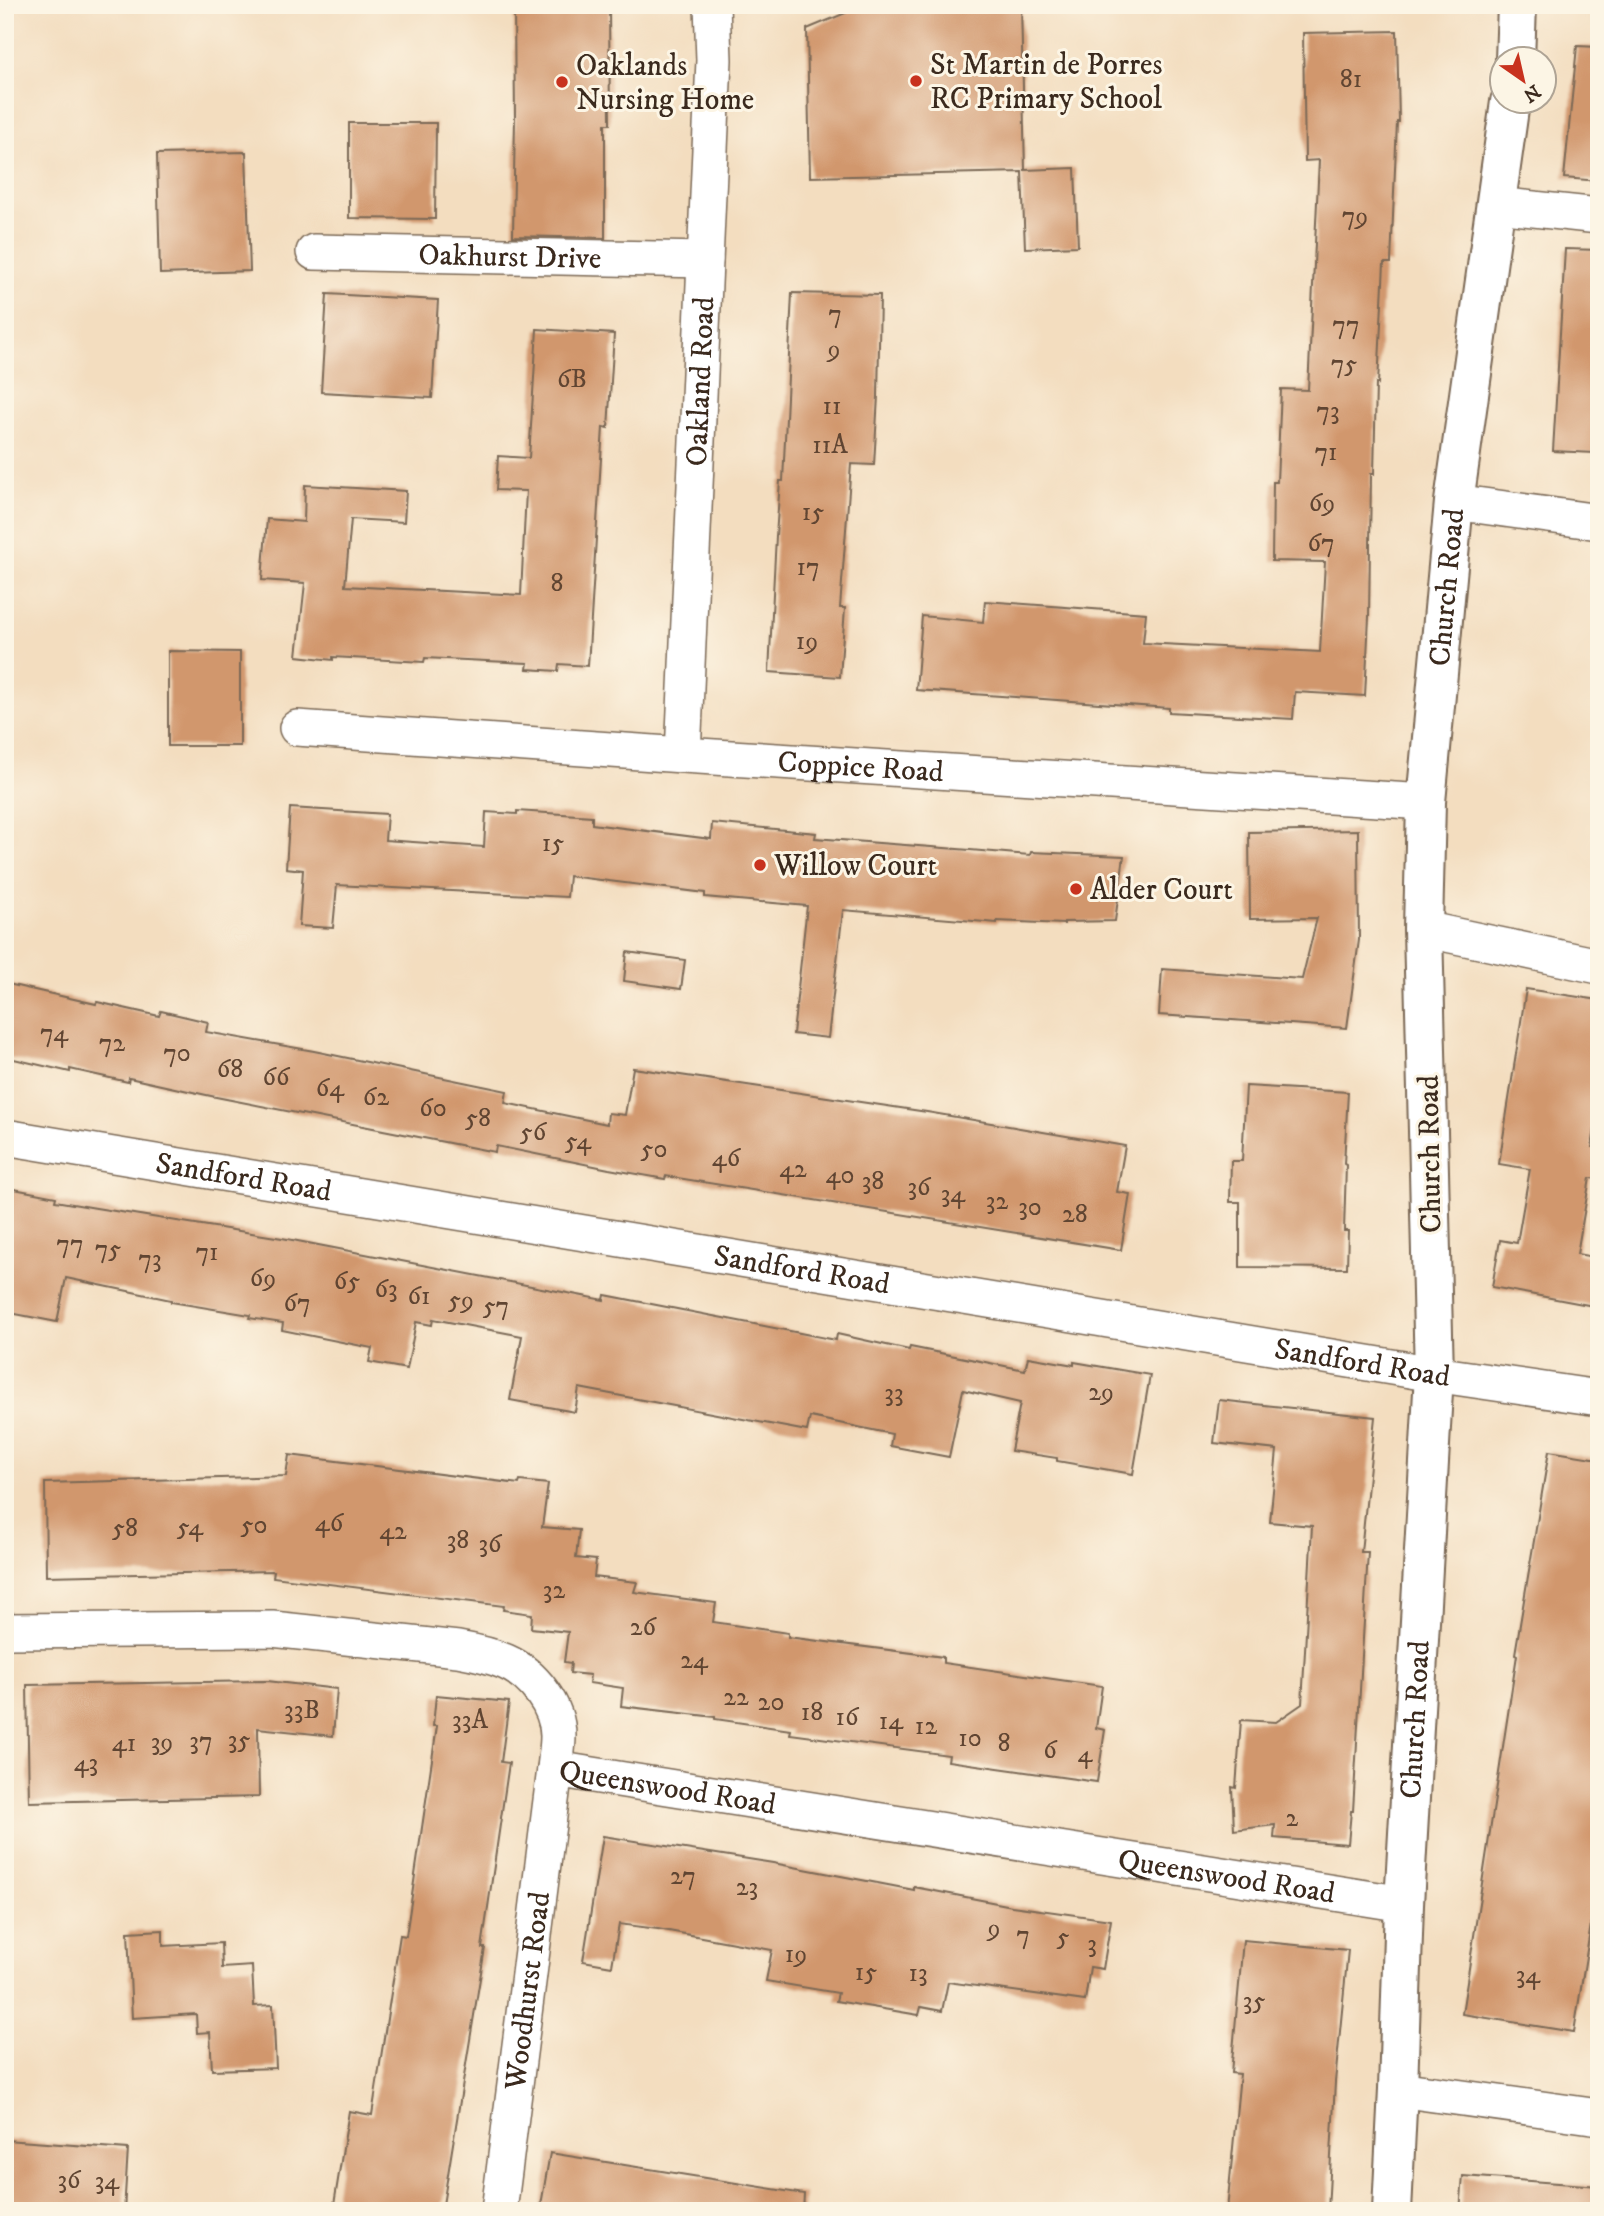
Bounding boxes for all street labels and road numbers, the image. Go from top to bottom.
street label: Oakhurst Drive [418,237,602,278]
street label: Oakland Road [679,296,723,467]
street label: Church Road [1422,507,1473,668]
street label: Coppice Road [776,744,945,791]
street label: Church Road [1411,1075,1450,1233]
street label: Sandford Road [153,1145,334,1211]
street label: Sandford Road [711,1238,893,1303]
street label: Sandford Road [1272,1331,1453,1396]
street label: Church Road [1393,1640,1439,1800]
street label: Queenswood Road [556,1753,779,1824]
street label: Queenswood Road [1115,1842,1338,1913]
street label: Woodhurst Road [497,1890,559,2093]

